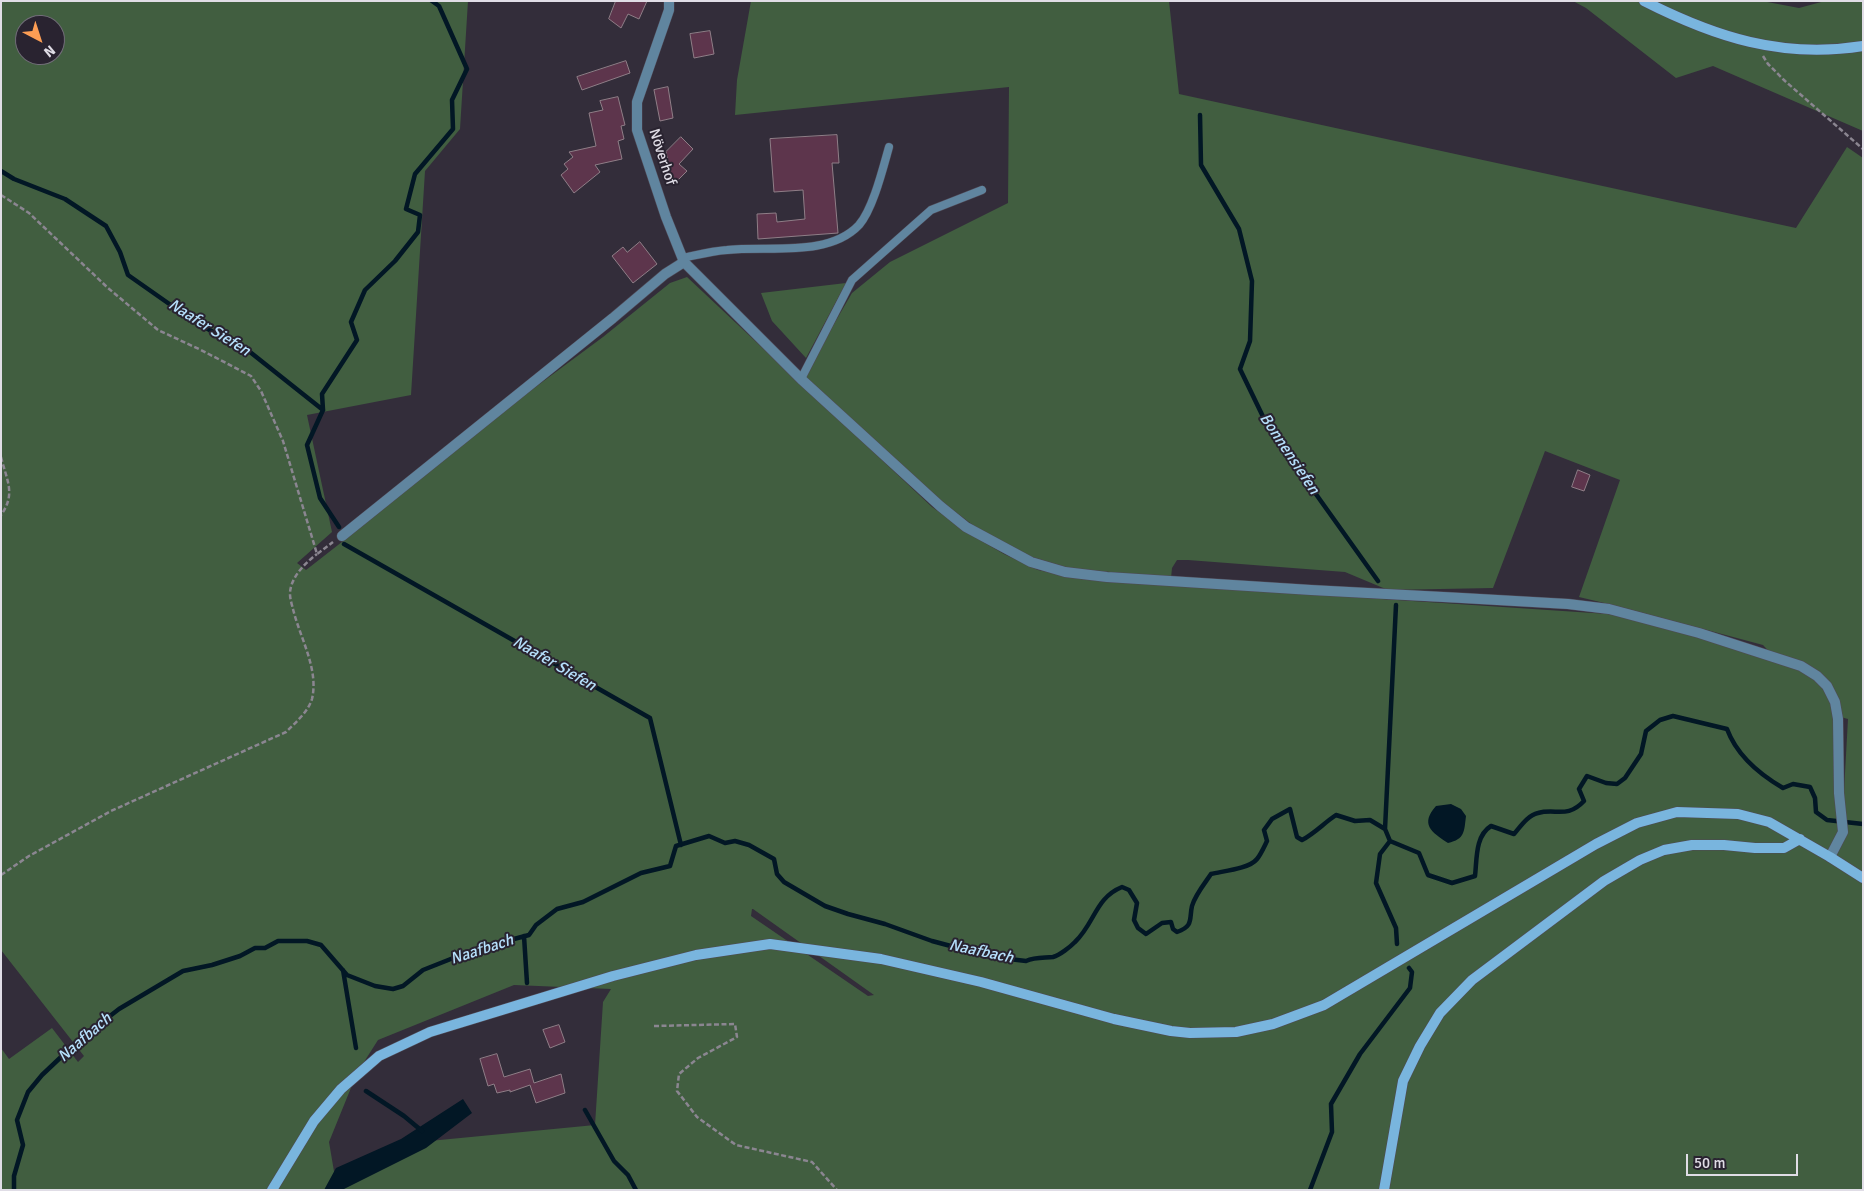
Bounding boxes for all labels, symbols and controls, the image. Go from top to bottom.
north arrow [15,15,65,65]
text: N [40,41,59,61]
street label: Növerhof [644,126,680,188]
water label: Naafer Siefen [165,295,253,361]
water label: Bonnensiefen [1255,410,1323,498]
water label: Naafer Siefen [509,632,599,696]
water label: Naafbach [448,931,516,969]
water label: Naafbach [947,936,1015,968]
water label: Naafbach [54,1009,116,1067]
scale bar [1689,1144,1802,1176]
text: 50 m [1694,1154,1725,1172]

